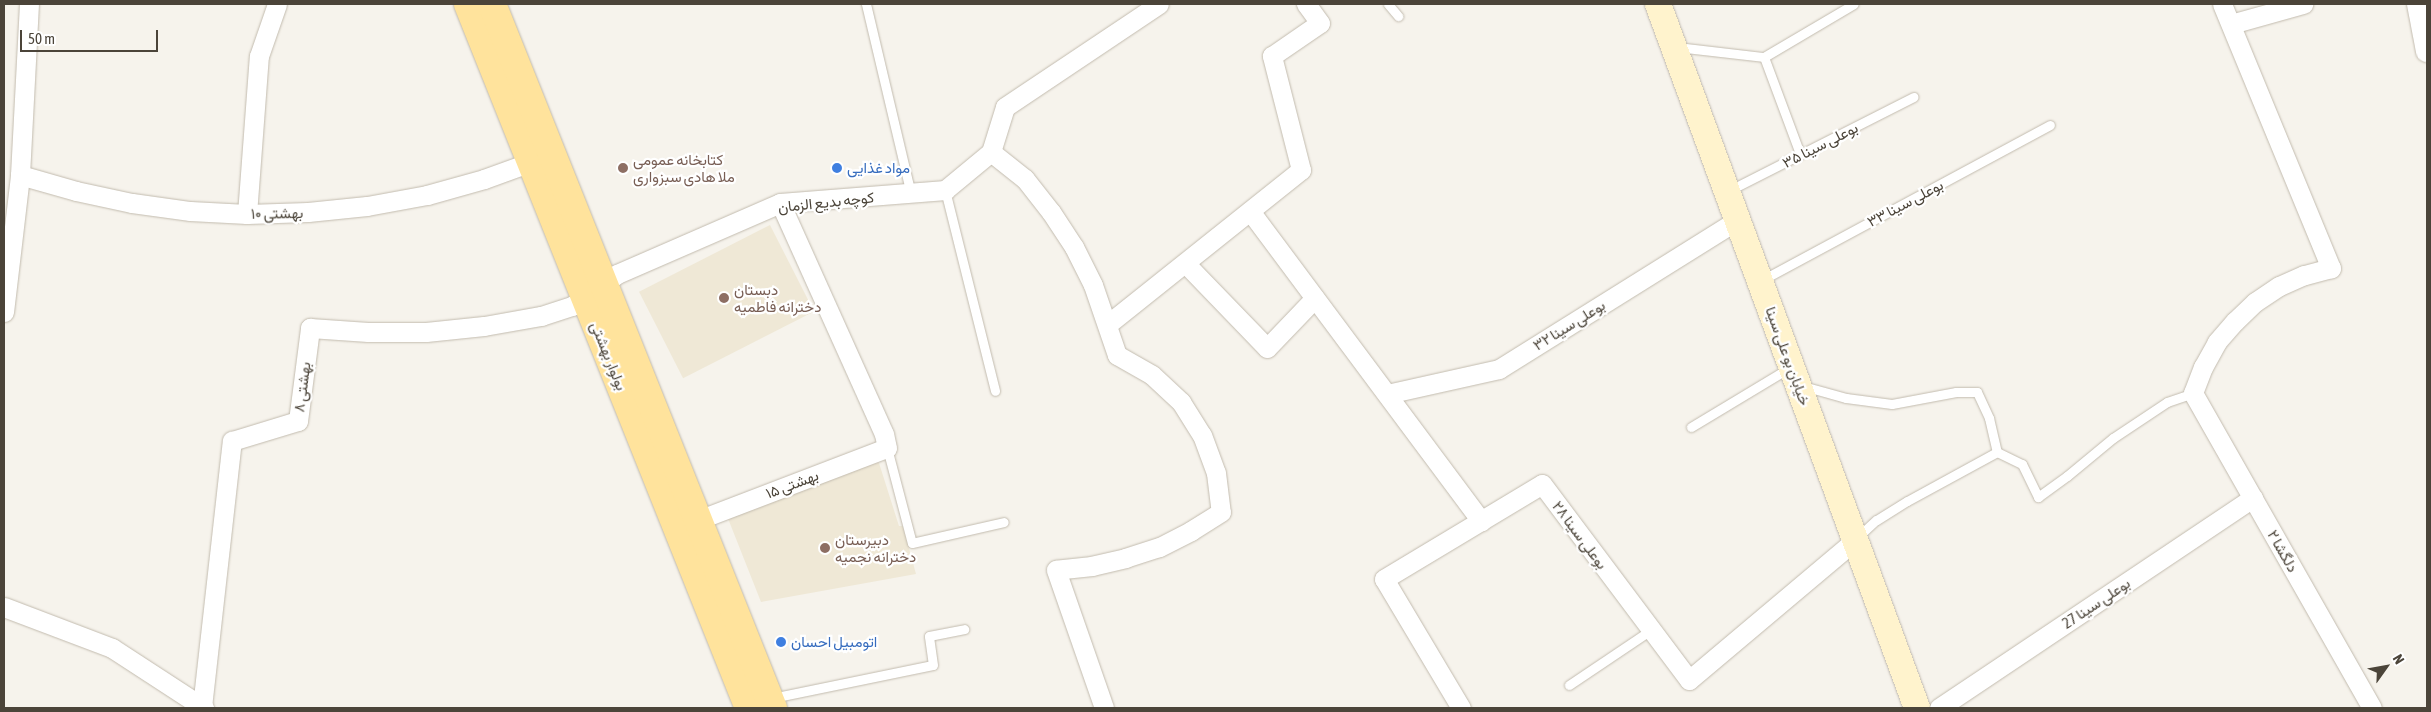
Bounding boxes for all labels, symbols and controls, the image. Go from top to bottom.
scale bar [22,20,160,52]
text: 50 m [28,30,55,47]
street label: بوعلی سینا ۳۵ [1779,118,1861,172]
place label: کتابخانه عمومی ملا هادی سبزواری [633,150,735,185]
place label: مواد غذایی [847,159,910,177]
marker: کتابخانه عمومی ملا هادی سبزواری [617,162,629,174]
marker: مواد غذایی [831,162,843,174]
street label: بوعلی سینا ۳۳ [1864,175,1946,231]
street label: کوچه بدیع الزمان [777,188,875,216]
street label: بهشتی ۱۰ [251,204,303,222]
place label: دبستان دخترانه فاطمیه [734,280,821,315]
marker: دبستان دخترانه فاطمیه [718,292,730,304]
street label: بوعلی سینا ۳۲ [1530,296,1608,354]
street label: خیابان بو علی سینا [1762,304,1814,408]
street label: بولوار بهشتی [587,319,631,393]
street label: بهشتی ۸ [290,361,314,413]
street label: بهشتی ۱۵ [763,466,821,502]
street label: بوعلی سینا ۲۸ [1549,497,1611,573]
street label: دلگشا ۲ [2264,527,2302,575]
place label: دبیرستان دخترانه نجمیه [835,530,916,565]
marker: دبیرستان دخترانه نجمیه [819,542,831,554]
street label: بوعلی سینا 27 [2059,574,2133,632]
place label: اتومبیل احسان [791,633,877,651]
marker: اتومبیل احسان [775,636,787,648]
north arrow [2361,642,2411,692]
text: N [2390,651,2408,667]

